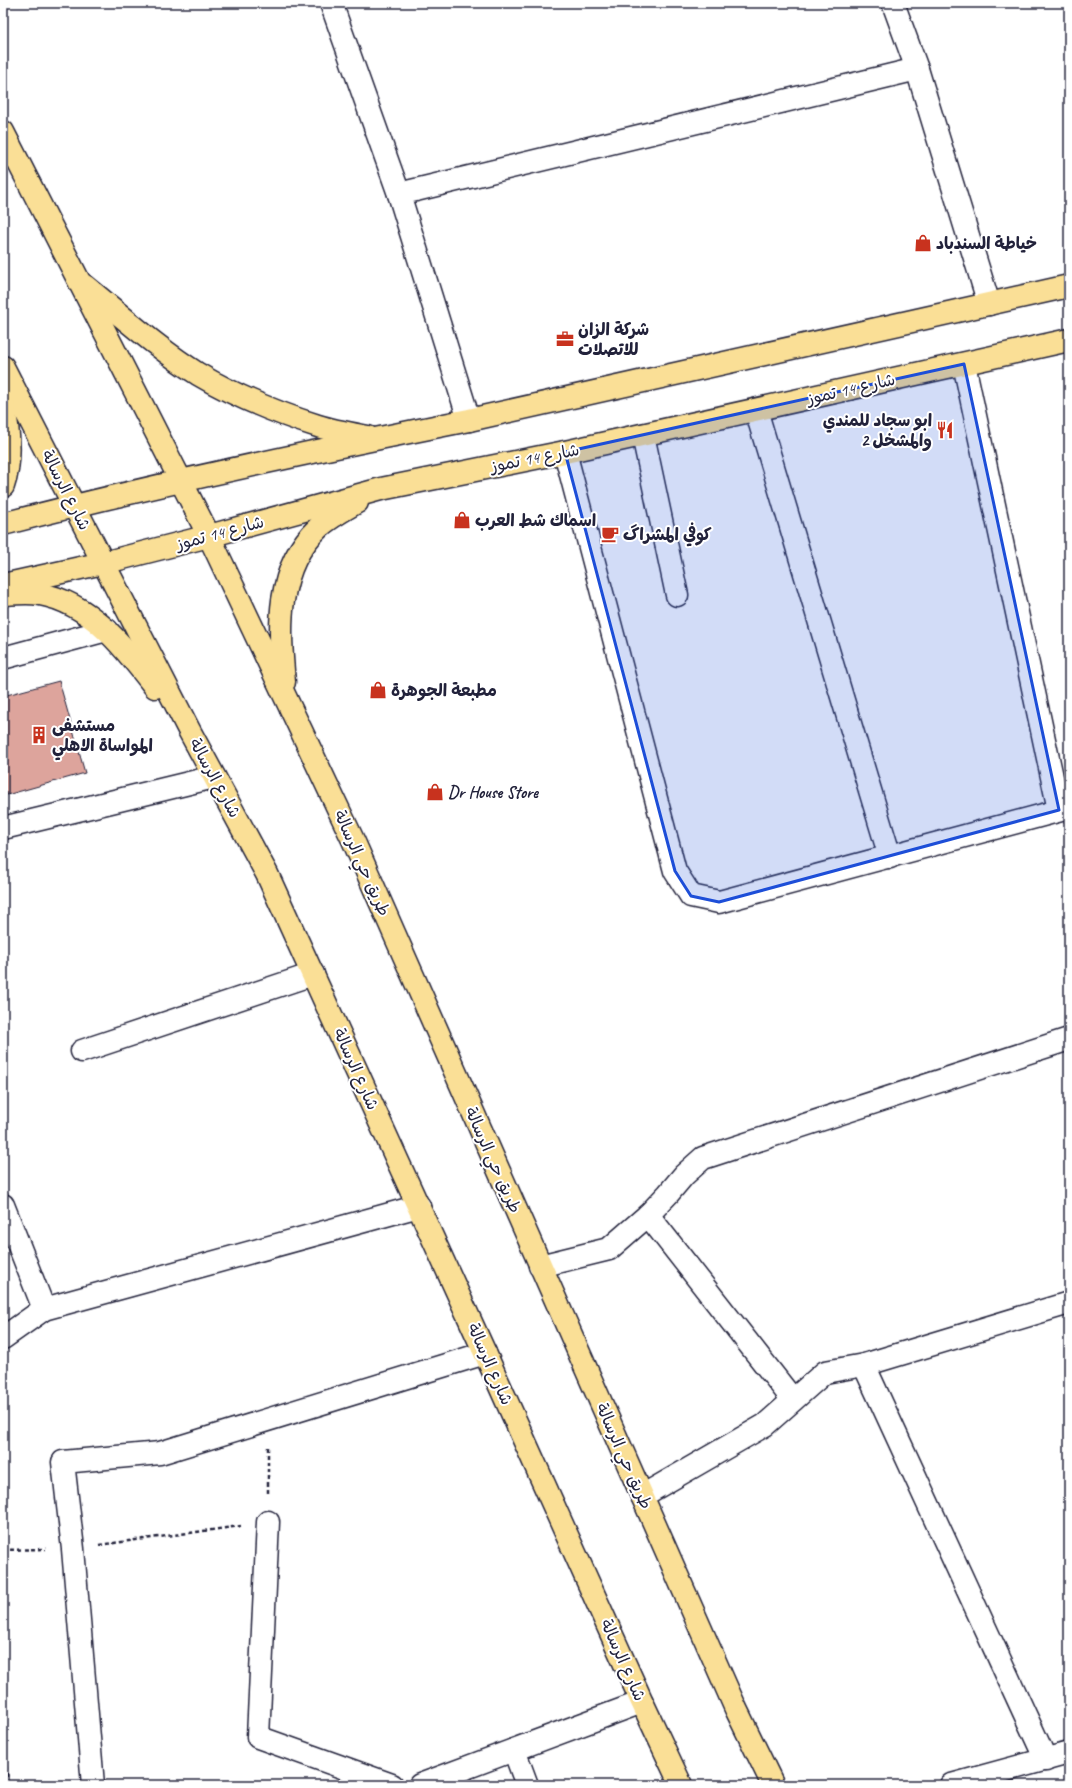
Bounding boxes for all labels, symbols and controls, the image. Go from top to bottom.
shop icon: خياطة السندباد [913,233,933,253]
place label: خياطة السندباد [936,233,1037,254]
place label: شركة الزان للاتصلات [578,319,649,360]
office icon: شركة الزان للاتصلات [555,329,575,349]
street label: شارع 14 تموز [803,369,897,411]
place label: ابو سجاد للمندي والمشخل 2 [823,410,932,451]
restaurant icon: ابو سجاد للمندي والمشخل 2 [935,420,955,440]
street label: شارع 14 تموز [487,439,581,478]
street label: شارع الرسالة [36,446,95,534]
shop icon: اسماك شط العرب [452,510,472,530]
place label: اسماك شط العرب [475,510,596,531]
street label: شارع 14 تموز [172,511,266,556]
place label: كوفي المشراگ [623,522,712,547]
cafe icon: كوفي المشراگ [600,524,620,544]
shop icon: مطبعة الجوهرة [368,680,388,700]
place label: مطبعة الجوهرة [391,680,497,701]
place label: مستشفى المواساة اﻻهلي [52,715,153,761]
building icon: مستشفى المواساة اﻻهلي [29,725,49,745]
street label: شارع الرسالة [184,735,245,822]
shop icon: Dr House Store [425,782,445,802]
place label: Dr House Store [448,782,539,803]
street label: طريق حي الرسالة [326,807,395,921]
street label: شارع الرسالة [328,1025,383,1114]
street label: طريق حي الرسالة [457,1104,526,1218]
street label: شارع الرسالة [462,1320,517,1409]
street label: طريق حي الرسالة [588,1400,657,1514]
street label: شارع الرسالة [595,1616,650,1705]

